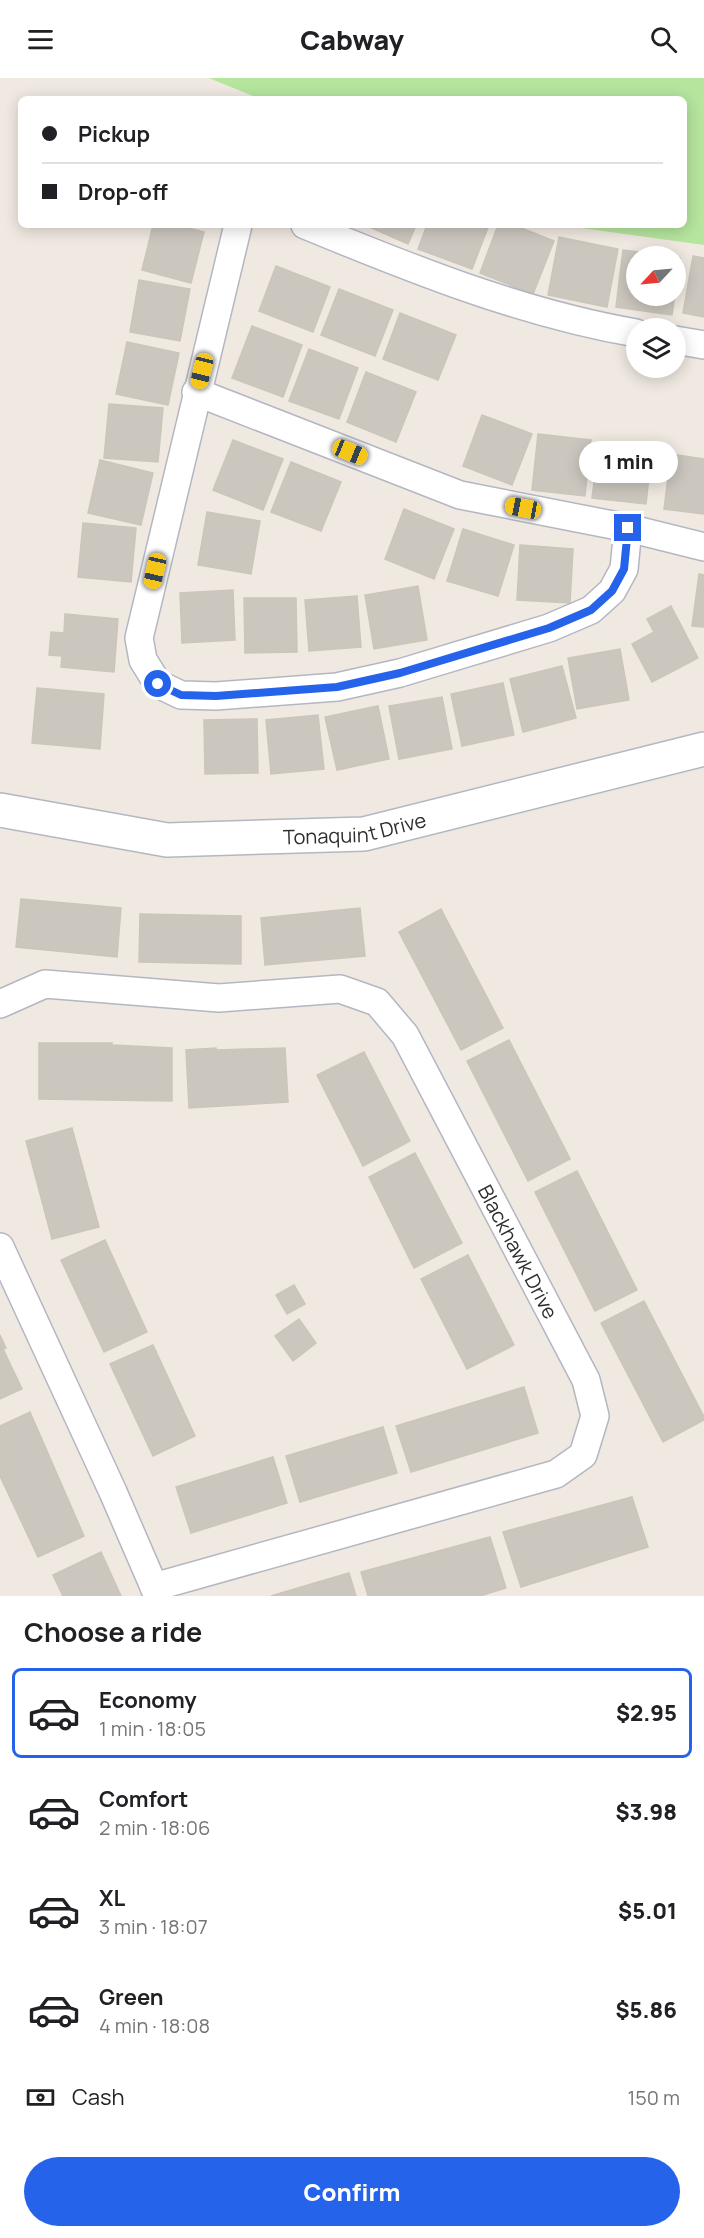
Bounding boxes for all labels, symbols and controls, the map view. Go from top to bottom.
text: Cabway [300,21,404,58]
icon: menu [24,23,57,56]
icon: search [647,23,680,56]
text: Pickup [78,119,150,149]
text: Drop-off [78,177,168,207]
north arrow [626,246,686,306]
map controls [626,246,686,378]
button: layers [626,318,686,378]
car [189,351,215,391]
car [330,437,370,467]
callout: 1 min [578,441,678,483]
text: 1 min [603,448,654,475]
car [504,496,542,520]
route end [614,514,641,541]
car [142,551,168,591]
route start [144,670,171,697]
street label: Tonaquint Drive [283,806,429,850]
street label: Blackhawk Drive [472,1180,565,1323]
text: Choose a ride [24,1613,202,1650]
text: Economy [99,1685,197,1715]
icon: car [27,1686,81,1740]
text: $2.95 [616,1698,677,1728]
text: 1 min · 18:05 [99,1715,206,1742]
text: Comfort [99,1784,188,1814]
icon: car [27,1785,81,1839]
text: $3.98 [615,1797,677,1827]
text: 2 min · 18:06 [99,1814,210,1841]
text: XL [99,1883,125,1913]
icon: car [27,1884,81,1938]
text: $5.01 [618,1896,677,1926]
text: 3 min · 18:07 [99,1913,208,1940]
text: Green [99,1982,164,2012]
icon: car [27,1983,81,2037]
text: $5.86 [616,1995,677,2025]
text: 4 min · 18:08 [99,2012,210,2039]
icon: cash [24,2081,57,2114]
text: Cash [72,2082,125,2112]
text: 150 m [627,2084,680,2111]
button: Confirm [24,2157,680,2226]

